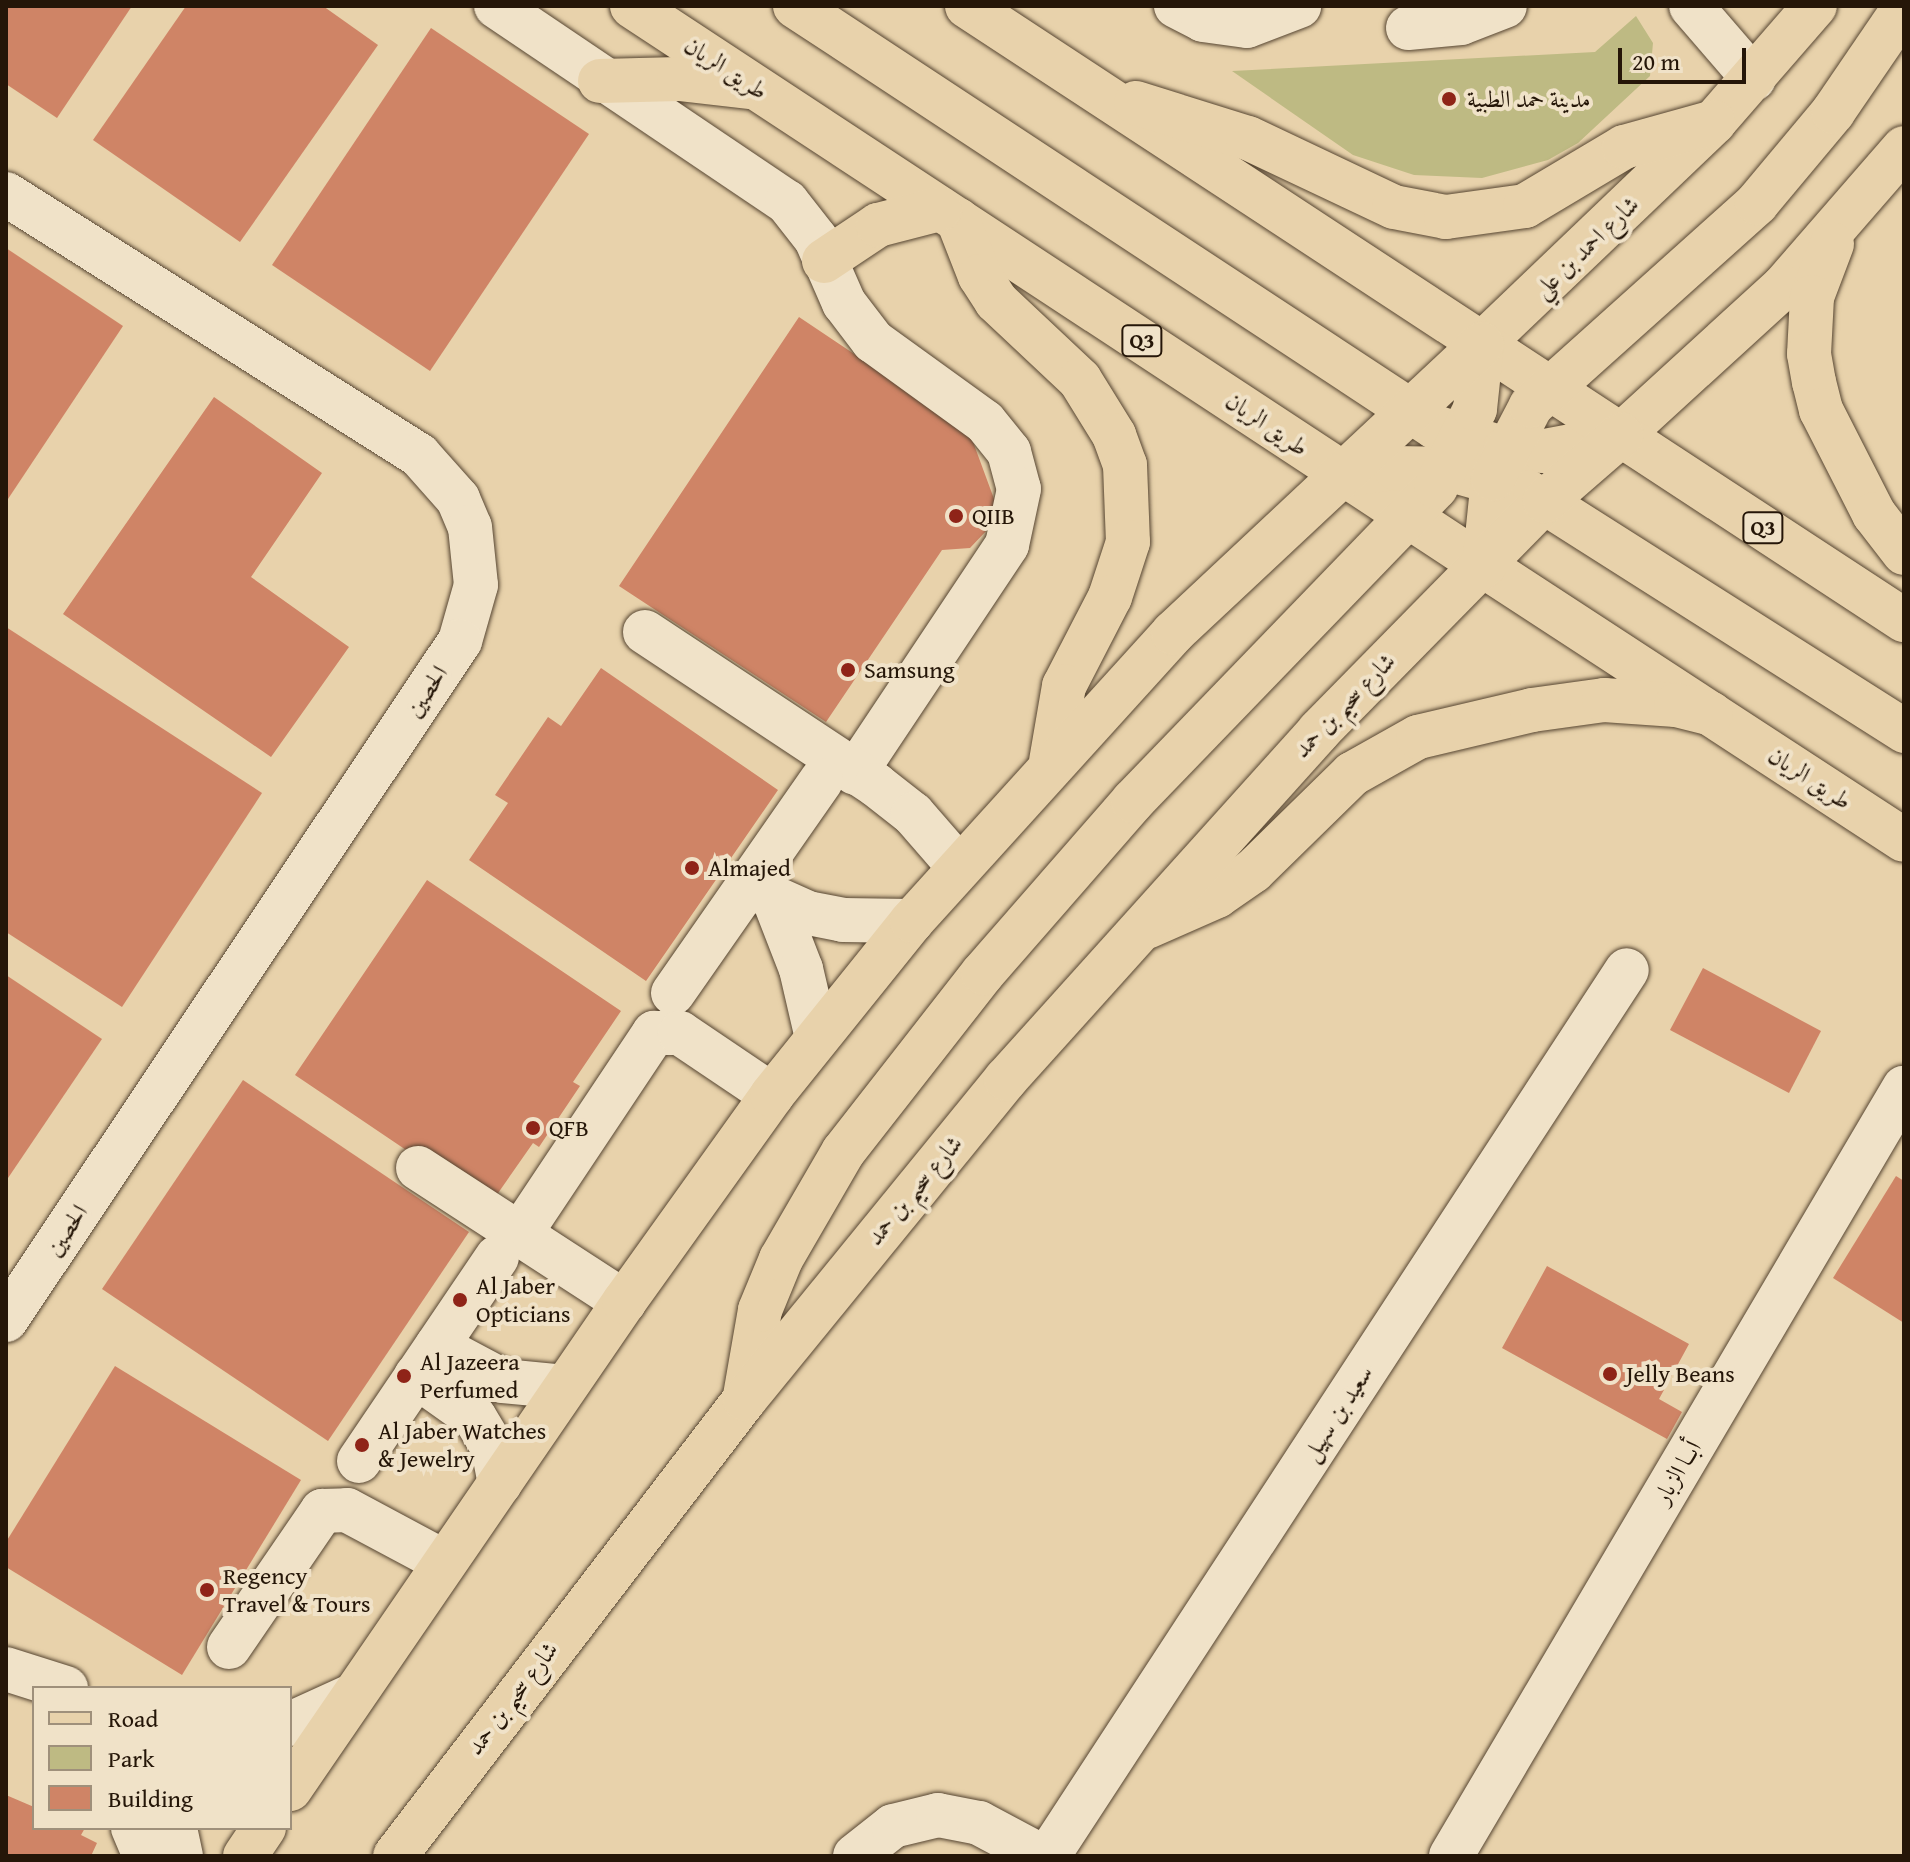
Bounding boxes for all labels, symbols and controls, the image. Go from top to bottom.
street label: طريق الريان [679,31,773,105]
scale bar [1622,32,1750,82]
text: 20 m [1632,44,1680,79]
place label: مدينة حمد الطبية [1467,85,1591,113]
marker: مدينة حمد الطبية [1438,88,1460,110]
street label: شارع احمد بن علي [1528,190,1644,304]
road number: Q3 [1120,323,1164,359]
street label: طريق الريان [1220,386,1314,462]
place label: QIIB [972,502,1015,530]
marker: QIIB [947,507,965,525]
road number: Q3 [1741,510,1785,546]
street label: شارع سحيم بن حمد [1287,647,1401,763]
place label: Samsung [864,656,955,684]
street label: الحصين [398,660,454,722]
marker: Samsung [839,661,857,679]
street label: طريق الريان [1763,741,1857,815]
place label: Almajed [708,854,791,882]
marker: Almajed [683,859,701,877]
place label: QFB [549,1114,589,1142]
marker: QFB [524,1119,542,1137]
street label: شارع سحيم بن حمد [860,1129,968,1251]
street label: الحصين [38,1199,94,1261]
place label: Al Jaber Opticians [476,1272,570,1328]
marker: Al Jaber Opticians [451,1291,469,1309]
place label: Al Jazeera Perfumed [420,1348,520,1404]
street label: سعيد بن سهيل [1295,1360,1379,1466]
place label: Jelly Beans [1626,1360,1735,1388]
marker: Jelly Beans [1601,1365,1619,1383]
marker: Al Jazeera Perfumed [395,1367,413,1385]
place label: Al Jaber Watches & Jewelry [378,1417,546,1473]
street label: أبــا الزبار [1647,1435,1707,1509]
marker: Al Jaber Watches & Jewelry [353,1436,371,1454]
place label: Regency Travel & Tours [223,1562,370,1618]
marker: Regency Travel & Tours [198,1581,216,1599]
street label: شارع سحيم بن حمد [460,1636,564,1760]
legend [32,1686,292,1830]
text: Road [108,1701,158,1736]
text: Park [108,1741,154,1776]
text: Building [108,1781,193,1816]

